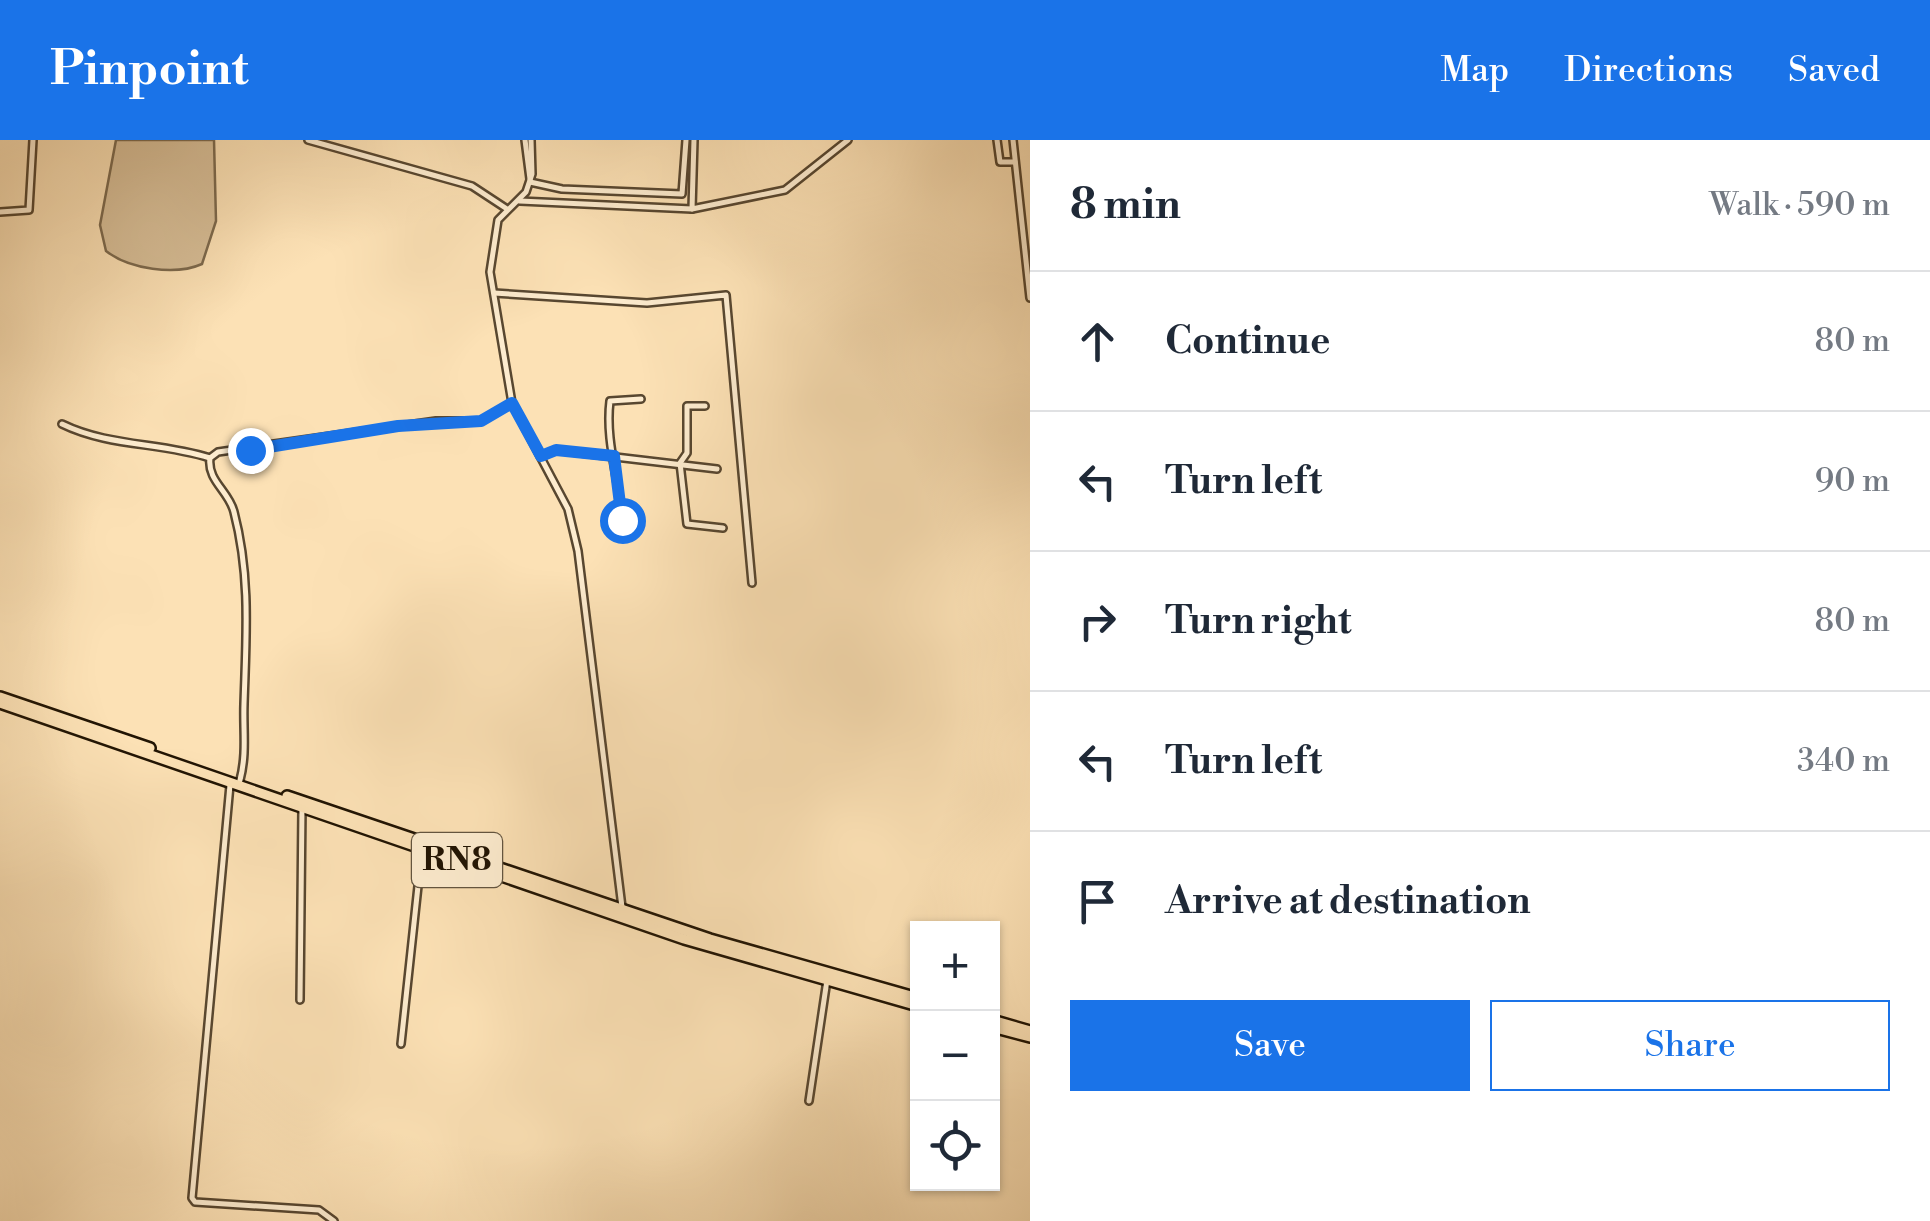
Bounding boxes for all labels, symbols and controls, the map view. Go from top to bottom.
text: Pinpoint [50,40,249,100]
text: Map [1440,49,1509,92]
text: Directions [1564,49,1733,92]
text: Saved [1788,49,1880,92]
text: 8 min [1070,179,1181,232]
text: Walk · 590 m [1709,185,1890,225]
icon: ahead [1070,314,1125,369]
text: Continue [1165,318,1330,365]
text: 80 m [1815,321,1890,361]
route end [228,428,274,474]
icon: left [1070,454,1125,509]
text: Turn left [1165,458,1322,505]
text: 90 m [1815,461,1890,501]
route start [600,498,646,544]
icon: right [1070,594,1125,649]
text: Turn right [1165,598,1351,645]
text: 80 m [1815,601,1890,641]
icon: left [1070,734,1125,789]
text: Turn left [1165,738,1322,785]
text: 340 m [1797,741,1890,781]
road number: RN8 [412,833,502,887]
icon: arrive [1070,874,1125,929]
text: Arrive at destination [1165,878,1531,925]
map controls [910,921,1000,1191]
button: + [910,921,1000,1011]
button: Save [1070,1000,1470,1091]
button: Share [1490,1000,1890,1091]
button: − [910,1011,1000,1101]
button: locate [910,1101,1000,1191]

